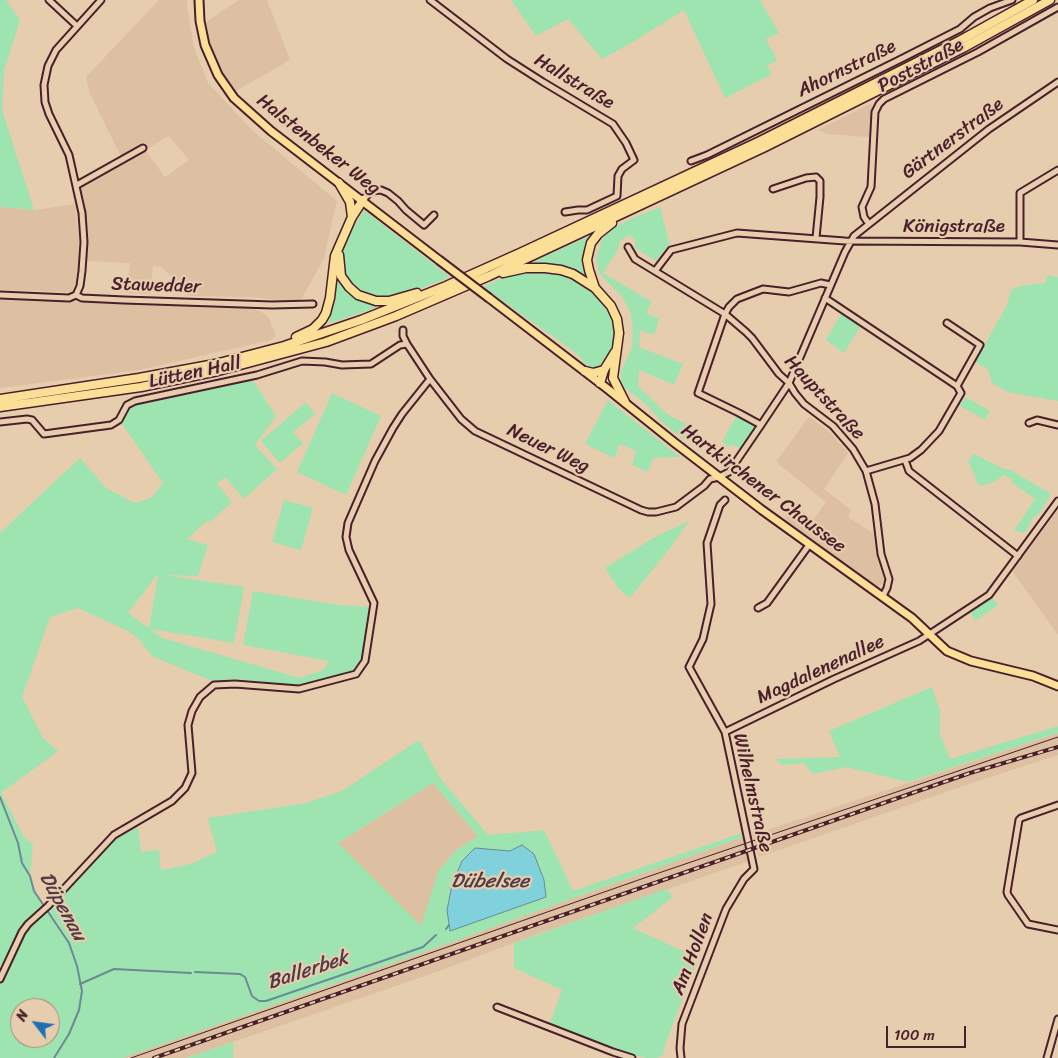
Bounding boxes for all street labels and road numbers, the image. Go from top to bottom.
street label: Poststraße [874,34,968,98]
street label: Ahornstraße [794,35,900,103]
street label: Hallstraße [530,49,618,115]
street label: Halstenbeker Weg [252,90,384,200]
street label: Gärtnerstraße [898,93,1008,185]
street label: Königstraße [903,216,1005,238]
street label: Stawedder [111,273,201,299]
street label: Hauptstraße [779,351,869,445]
street label: Lütten Hall [147,352,243,394]
street label: Neuer Weg [503,419,593,479]
street label: Hartkirchener Chaussee [676,420,850,558]
street label: Magdalenenallee [754,630,888,710]
street label: Wilhelmstraße [727,731,777,855]
street label: Am Hollen [667,910,719,998]

